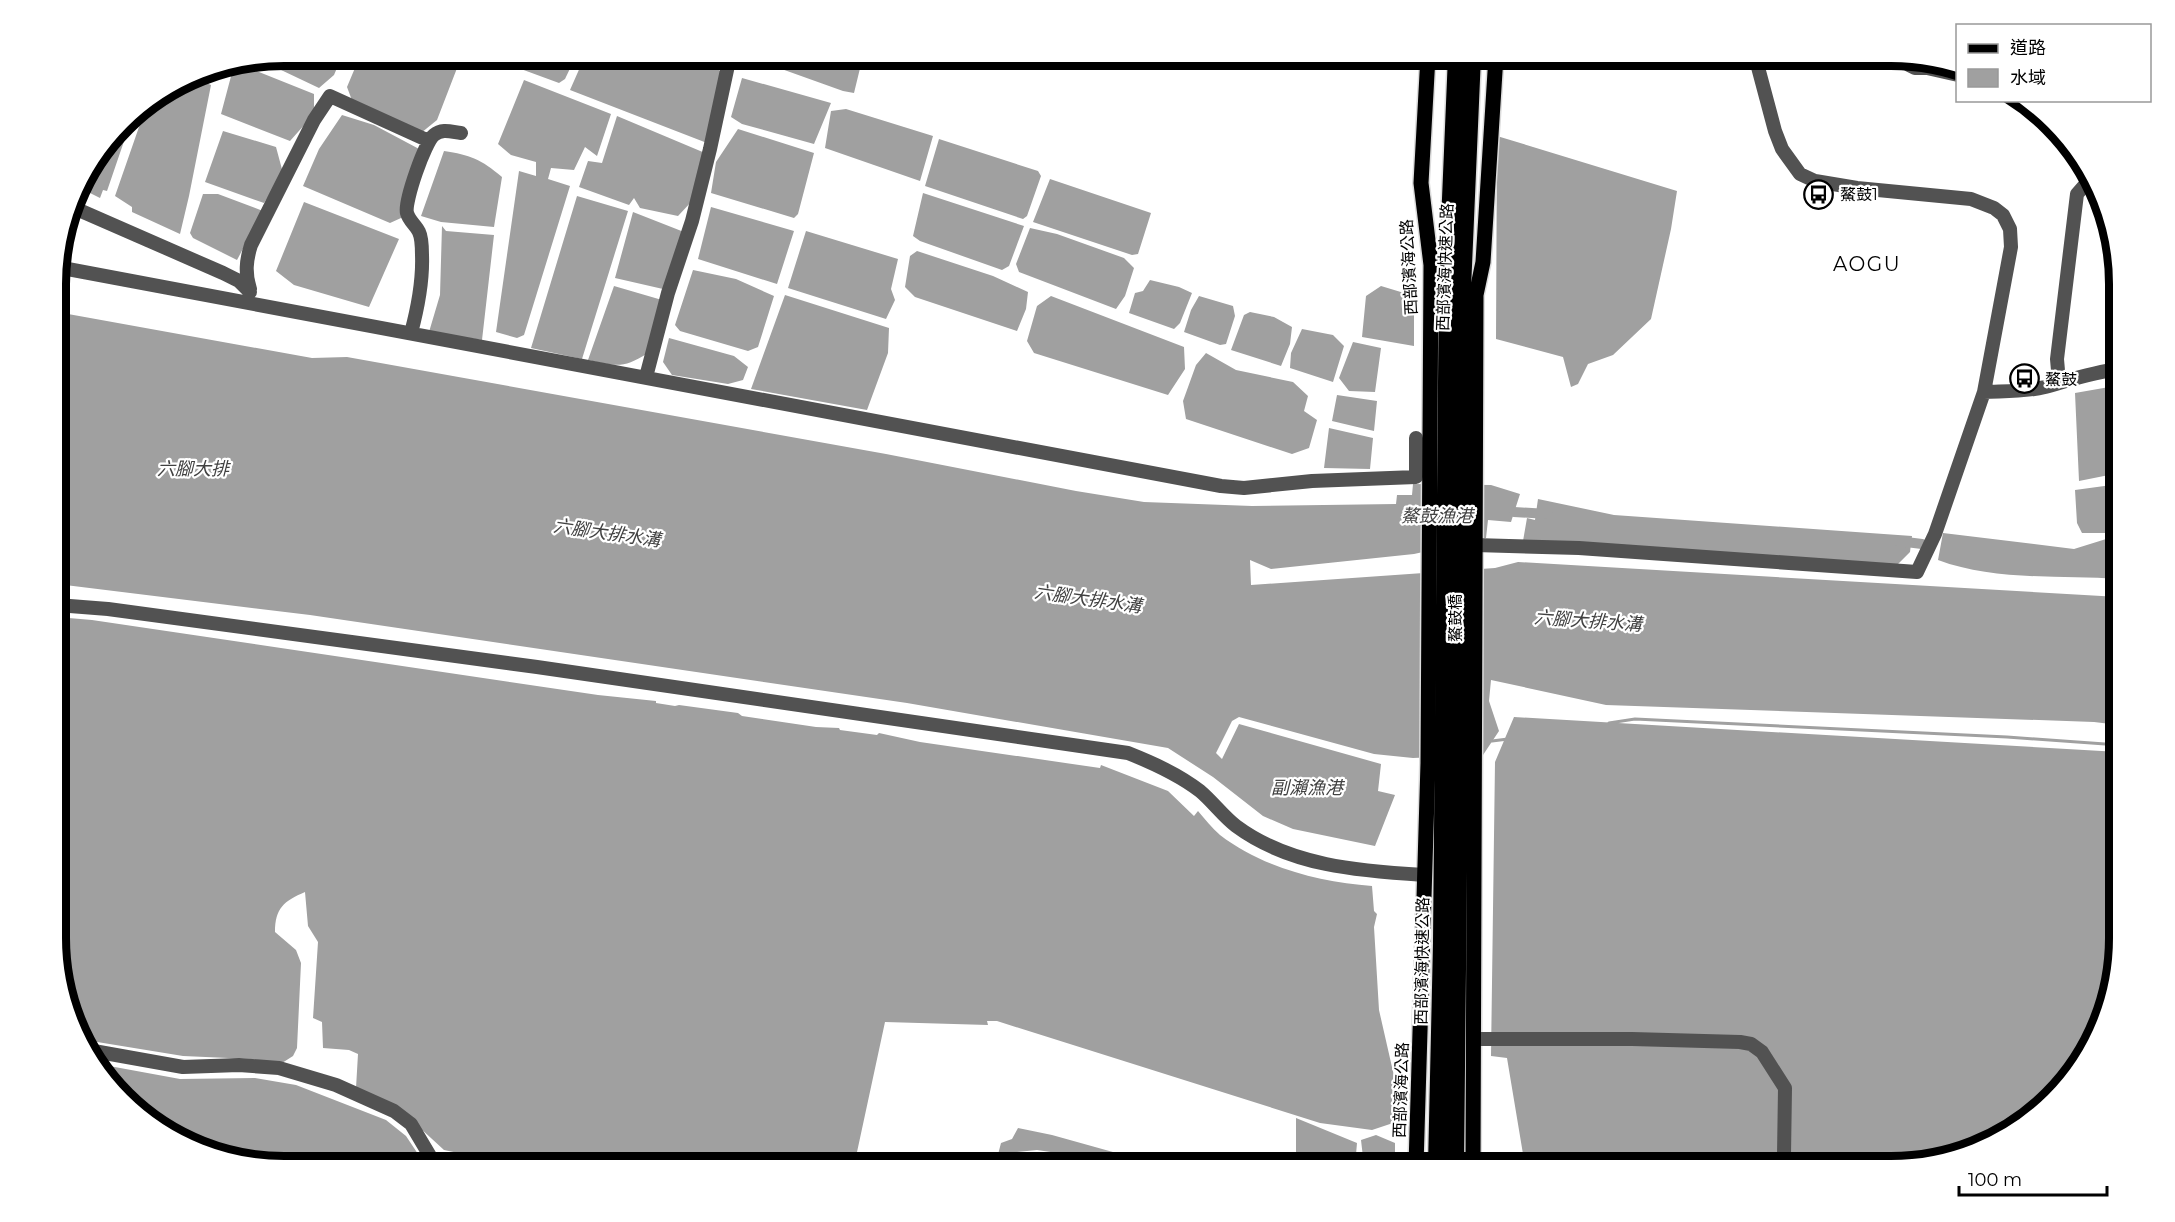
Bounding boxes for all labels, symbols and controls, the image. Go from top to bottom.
legend [1956,24,2151,102]
text: 道路 [2010,37,2046,59]
text: 水域 [2010,67,2046,89]
bus stop icon: 鰲鼓1 [1803,178,1835,210]
place label: 鰲鼓1 [1840,185,1878,204]
street label: 西部濱海快速公路 [1433,203,1457,331]
street label: 西部濱海公路 [1397,219,1421,315]
district label: AOGU [1833,252,1901,276]
bus stop icon: 鰲鼓 [2008,363,2040,395]
place label: 鰲鼓 [2045,370,2077,389]
water label: 六腳大排 [157,458,231,480]
water label: 鰲鼓漁港 [1401,505,1476,527]
water label: 六腳大排水溝 [552,515,665,552]
water label: 六腳大排水溝 [1033,581,1146,618]
street label: 鰲鼓橋 [1446,594,1465,642]
water label: 六腳大排水溝 [1533,606,1646,636]
water label: 副瀨漁港 [1271,777,1346,799]
street label: 西部濱海快速公路 [1411,897,1433,1025]
street label: 西部濱海公路 [1390,1042,1412,1138]
scale bar [1959,1159,2108,1197]
text: 100 m [1968,1169,2022,1191]

